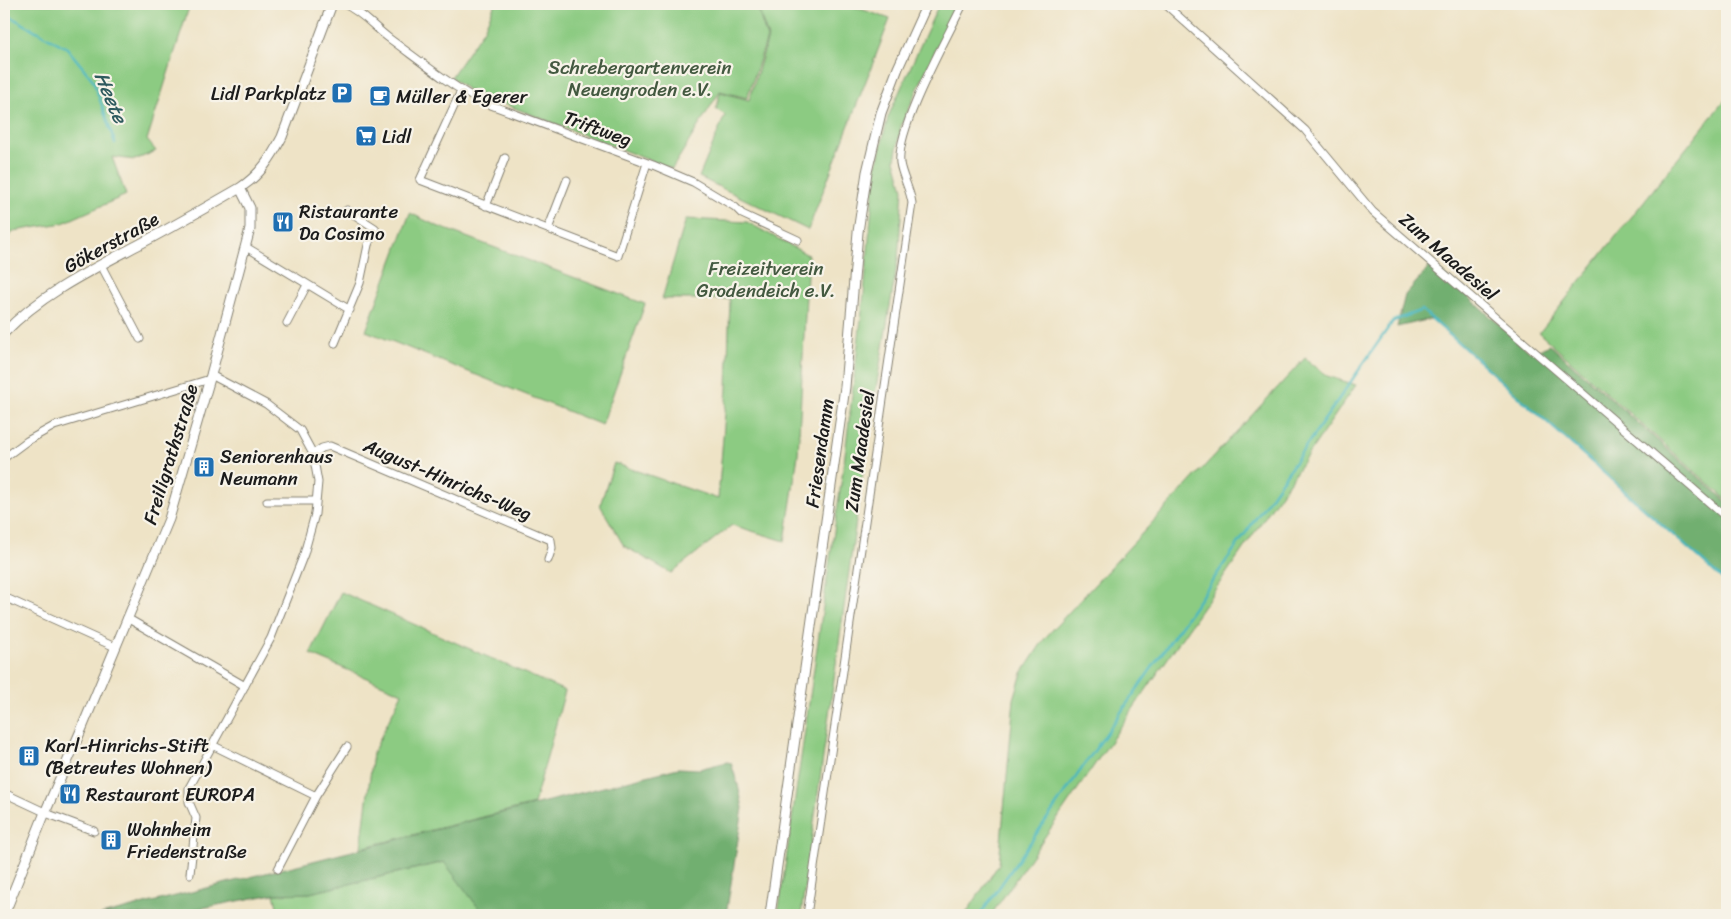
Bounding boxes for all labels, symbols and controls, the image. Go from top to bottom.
park label: Schrebergartenverein Neuengroden e.V. [548,51,732,106]
water label: Heete [84,66,138,131]
place label: Lidl Parkplatz [211,77,327,110]
place label: Müller & Egerer [396,80,528,113]
parking icon: Lidl Parkplatz [330,81,354,105]
cafe icon: Müller & Egerer [368,84,392,108]
street label: Triftweg [559,101,637,156]
place label: Lidl [382,120,412,153]
supermarket icon: Lidl [354,124,378,148]
place label: Ristaurante Da Cosimo [299,195,398,250]
street label: Gökerstraße [57,203,165,282]
street label: Zum Maadesiel [1392,204,1506,309]
restaurant icon: Ristaurante Da Cosimo [271,210,295,234]
park label: Freizeitverein Grodendeich e.V. [697,252,835,307]
street label: Freiligrathstraße [133,380,208,529]
street label: Zum Maadesiel [835,387,884,514]
street label: Friesendamm [795,396,843,510]
street label: August-Hinrichs-Weg [357,429,537,530]
place label: Seniorenhaus Neumann [220,440,333,495]
building icon: Seniorenhaus Neumann [192,455,216,479]
place label: Karl-Hinrichs-Stift (Betreutes Wohnen) [45,729,213,784]
building icon: Karl-Hinrichs-Stift (Betreutes Wohnen) [17,744,41,768]
place label: Restaurant EUROPA [86,778,255,811]
restaurant icon: Restaurant EUROPA [58,782,82,806]
place label: Wohnheim Friedenstraße [127,813,247,868]
building icon: Wohnheim Friedenstraße [99,828,123,852]

